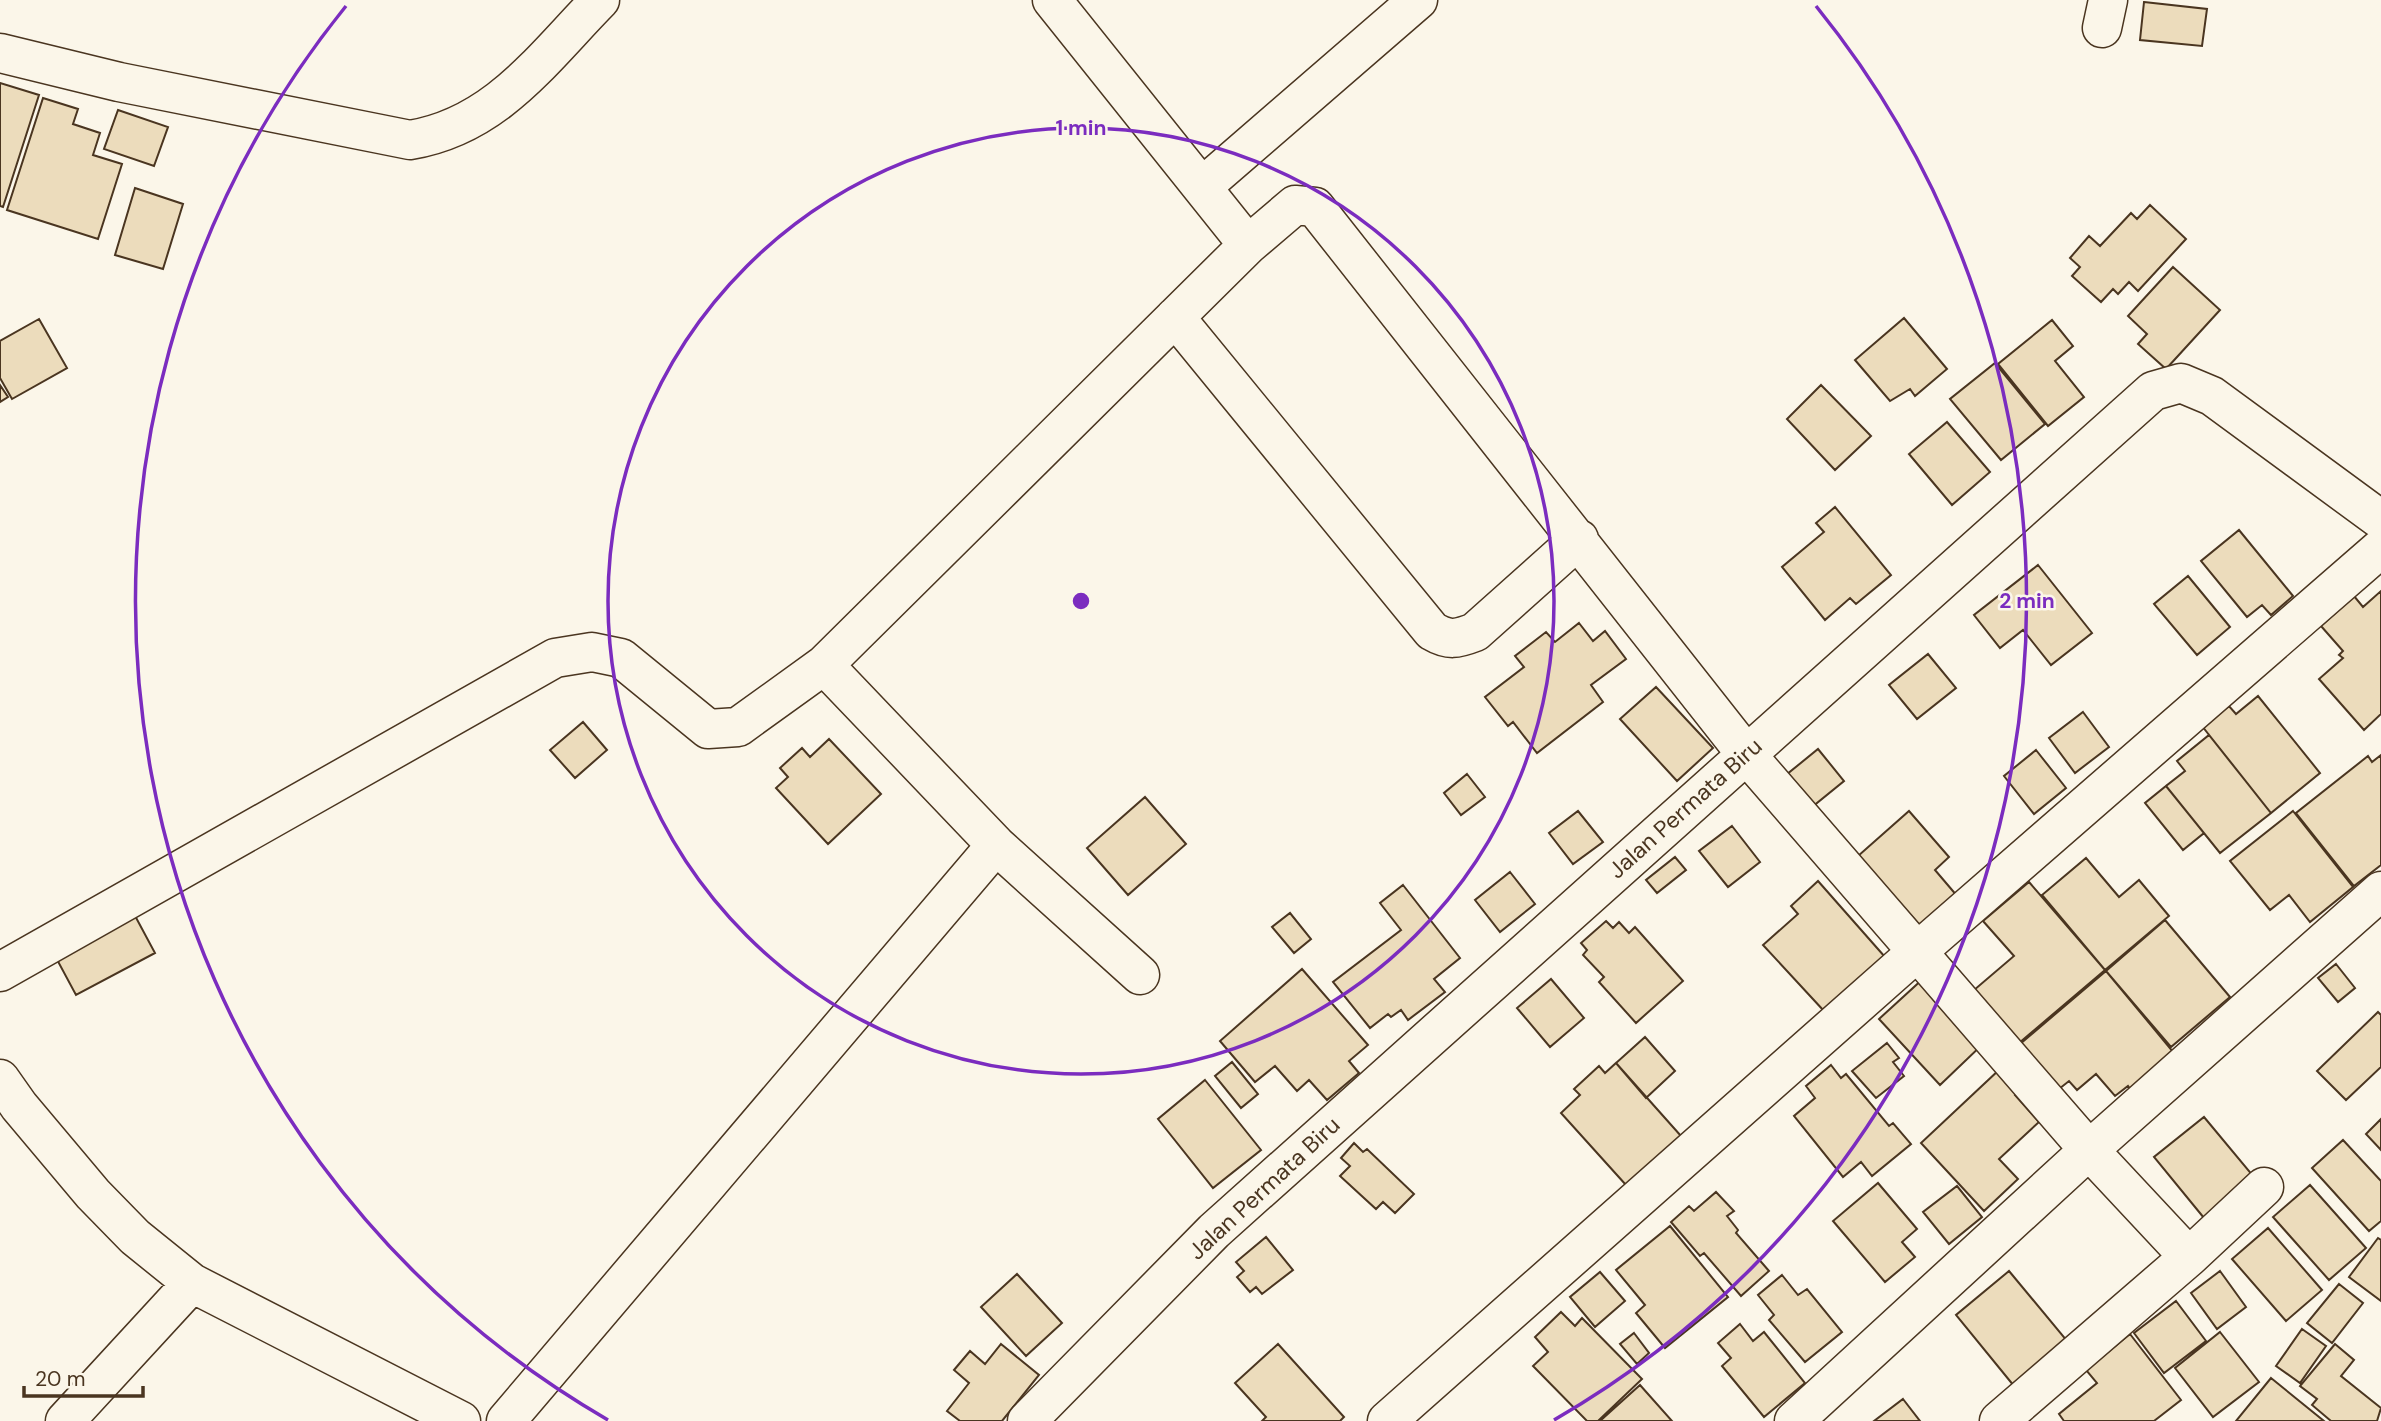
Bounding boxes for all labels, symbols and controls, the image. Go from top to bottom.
text: 1 min [1055,114,1107,142]
text: 2 min [1999,587,2055,615]
centre of rings [1069,589,1093,613]
street label: Jalan Permata Biru [1602,731,1768,885]
street label: Jalan Permata Biru [1182,1110,1346,1266]
scale bar [24,1354,144,1398]
text: 20 m [35,1365,86,1393]

